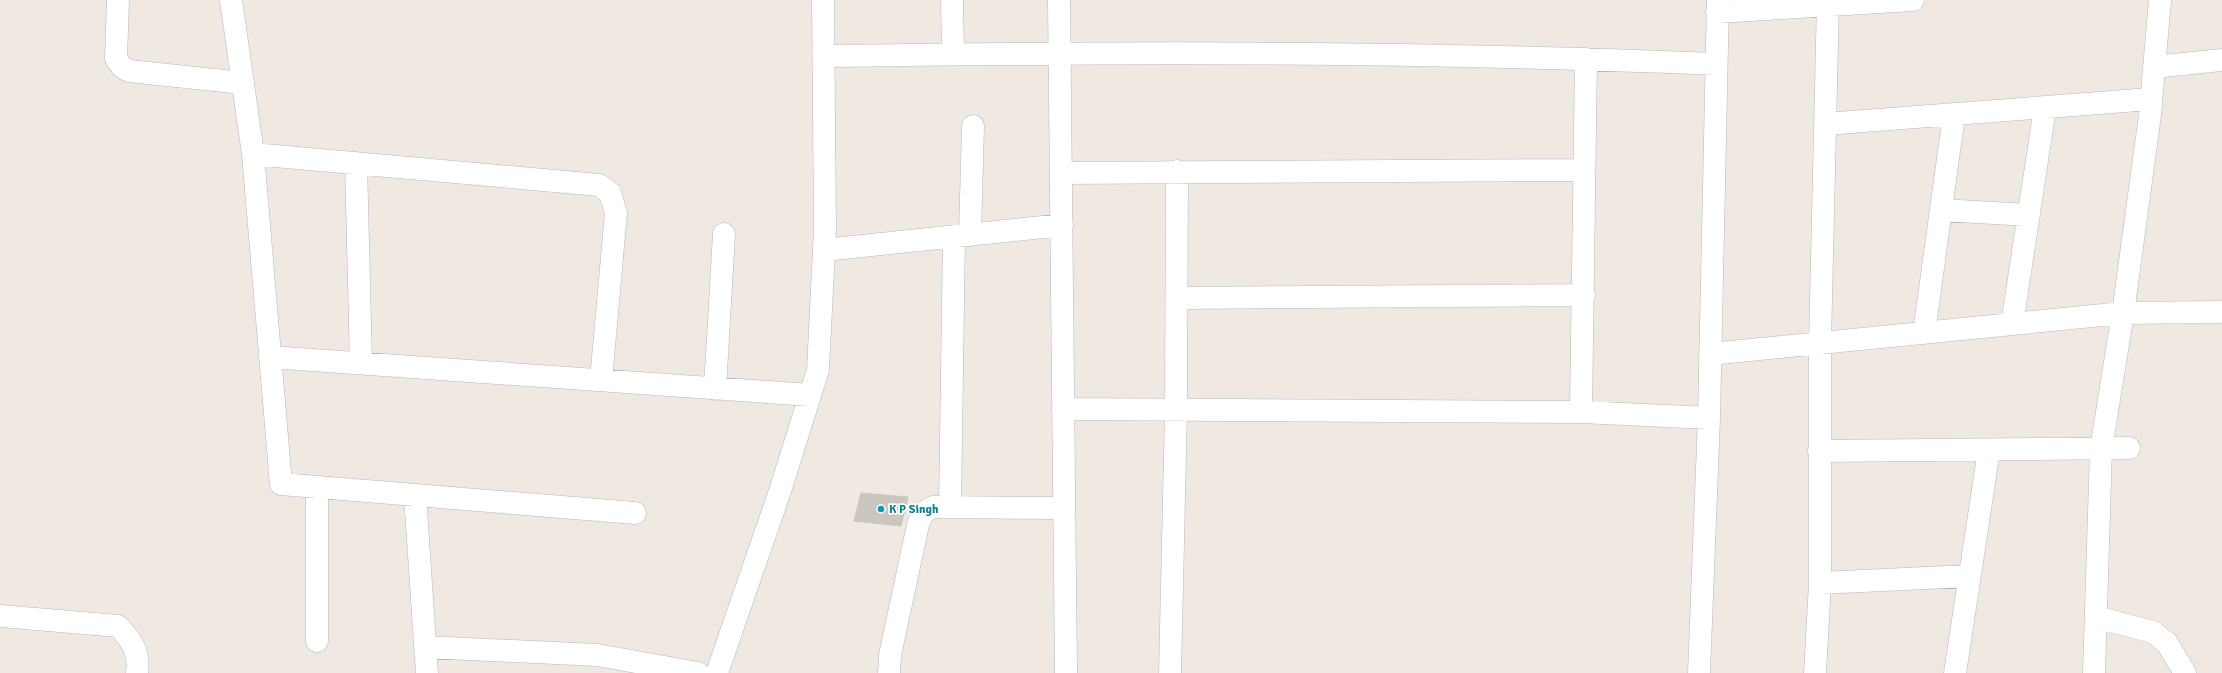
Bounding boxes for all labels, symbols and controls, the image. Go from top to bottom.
place label: K P Singh [889,502,939,517]
marker: K P Singh [876,504,886,514]

